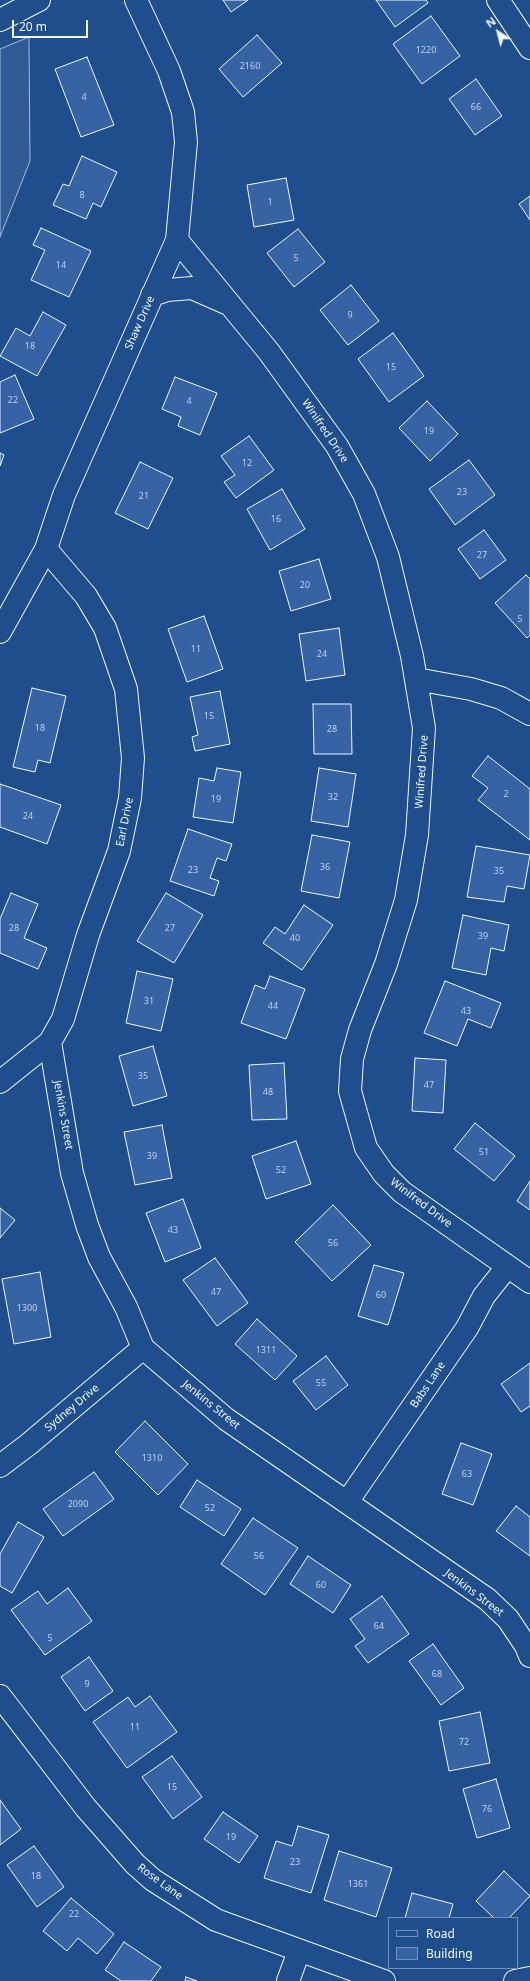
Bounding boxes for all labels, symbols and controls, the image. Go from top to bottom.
scale bar [14,12,90,38]
north arrow [478,12,518,52]
text: N [483,13,499,31]
text: 20 m [19,18,47,35]
house number: 1220 [416,45,436,55]
house number: 2160 [240,61,260,71]
house number: 4 [81,92,87,102]
house number: 66 [471,102,481,112]
house number: 8 [79,190,85,200]
house number: 1 [267,197,273,207]
house number: 5 [293,253,299,263]
house number: 14 [56,260,66,270]
street label: Shaw Drive [122,294,158,352]
house number: 9 [347,310,353,320]
house number: 18 [25,341,35,351]
house number: 15 [386,362,396,372]
house number: 22 [8,395,18,405]
house number: 4 [186,396,192,406]
street label: Winifred Drive [299,397,351,465]
house number: 19 [424,426,434,436]
house number: 12 [242,458,252,468]
house number: 23 [457,487,467,497]
house number: 21 [139,491,149,501]
house number: 16 [271,514,281,524]
house number: 27 [477,550,487,560]
house number: 20 [300,580,310,590]
house number: 5 [517,614,523,624]
house number: 11 [191,644,201,654]
house number: 24 [317,649,327,659]
house number: 15 [204,711,214,721]
house number: 18 [35,723,45,733]
house number: 28 [327,724,337,734]
street label: Winifred Drive [413,735,431,809]
house number: 2 [503,789,509,799]
house number: 32 [328,792,338,802]
house number: 19 [211,794,221,804]
street label: Earl Drive [114,796,136,848]
house number: 24 [23,811,33,821]
house number: 36 [320,862,330,872]
house number: 23 [188,865,198,875]
house number: 35 [494,866,504,876]
house number: 28 [9,923,19,933]
house number: 27 [165,923,175,933]
house number: 39 [478,931,488,941]
house number: 40 [290,933,300,943]
house number: 31 [144,996,154,1006]
house number: 44 [268,1001,278,1011]
house number: 43 [461,1006,471,1016]
house number: 35 [138,1071,148,1081]
street label: Jenkins Street [50,1079,76,1151]
house number: 47 [424,1080,434,1090]
house number: 48 [263,1087,273,1097]
house number: 51 [479,1147,489,1157]
house number: 39 [147,1151,157,1161]
house number: 52 [276,1165,286,1175]
street label: Winifred Drive [388,1176,454,1230]
house number: 43 [168,1225,178,1235]
house number: 56 [328,1238,338,1248]
house number: 47 [211,1287,221,1297]
house number: 60 [376,1290,386,1300]
house number: 1300 [17,1303,37,1313]
house number: 1311 [256,1345,276,1355]
street label: Babs Lane [408,1359,448,1411]
street label: Jenkins Street [180,1378,242,1432]
house number: 55 [316,1378,326,1388]
street label: Sydney Drive [42,1381,102,1435]
house number: 1310 [142,1453,162,1463]
house number: 63 [462,1469,472,1479]
house number: 2090 [68,1499,88,1509]
house number: 52 [205,1503,215,1513]
house number: 56 [254,1551,264,1561]
street label: Jenkins Street [442,1567,506,1619]
house number: 60 [316,1580,326,1590]
house number: 64 [374,1621,384,1631]
house number: 5 [47,1633,53,1643]
house number: 68 [432,1669,442,1679]
house number: 9 [84,1679,90,1689]
house number: 11 [130,1722,140,1732]
house number: 72 [459,1737,469,1747]
house number: 15 [167,1782,177,1792]
house number: 76 [482,1804,492,1814]
house number: 19 [226,1832,236,1842]
house number: 23 [290,1857,300,1867]
street label: Rose Lane [135,1861,185,1903]
house number: 18 [31,1871,41,1881]
house number: 1361 [348,1879,368,1889]
house number: 22 [69,1909,79,1919]
legend [388,1917,518,1969]
text: Road [426,1925,455,1942]
text: Building [426,1945,473,1962]

